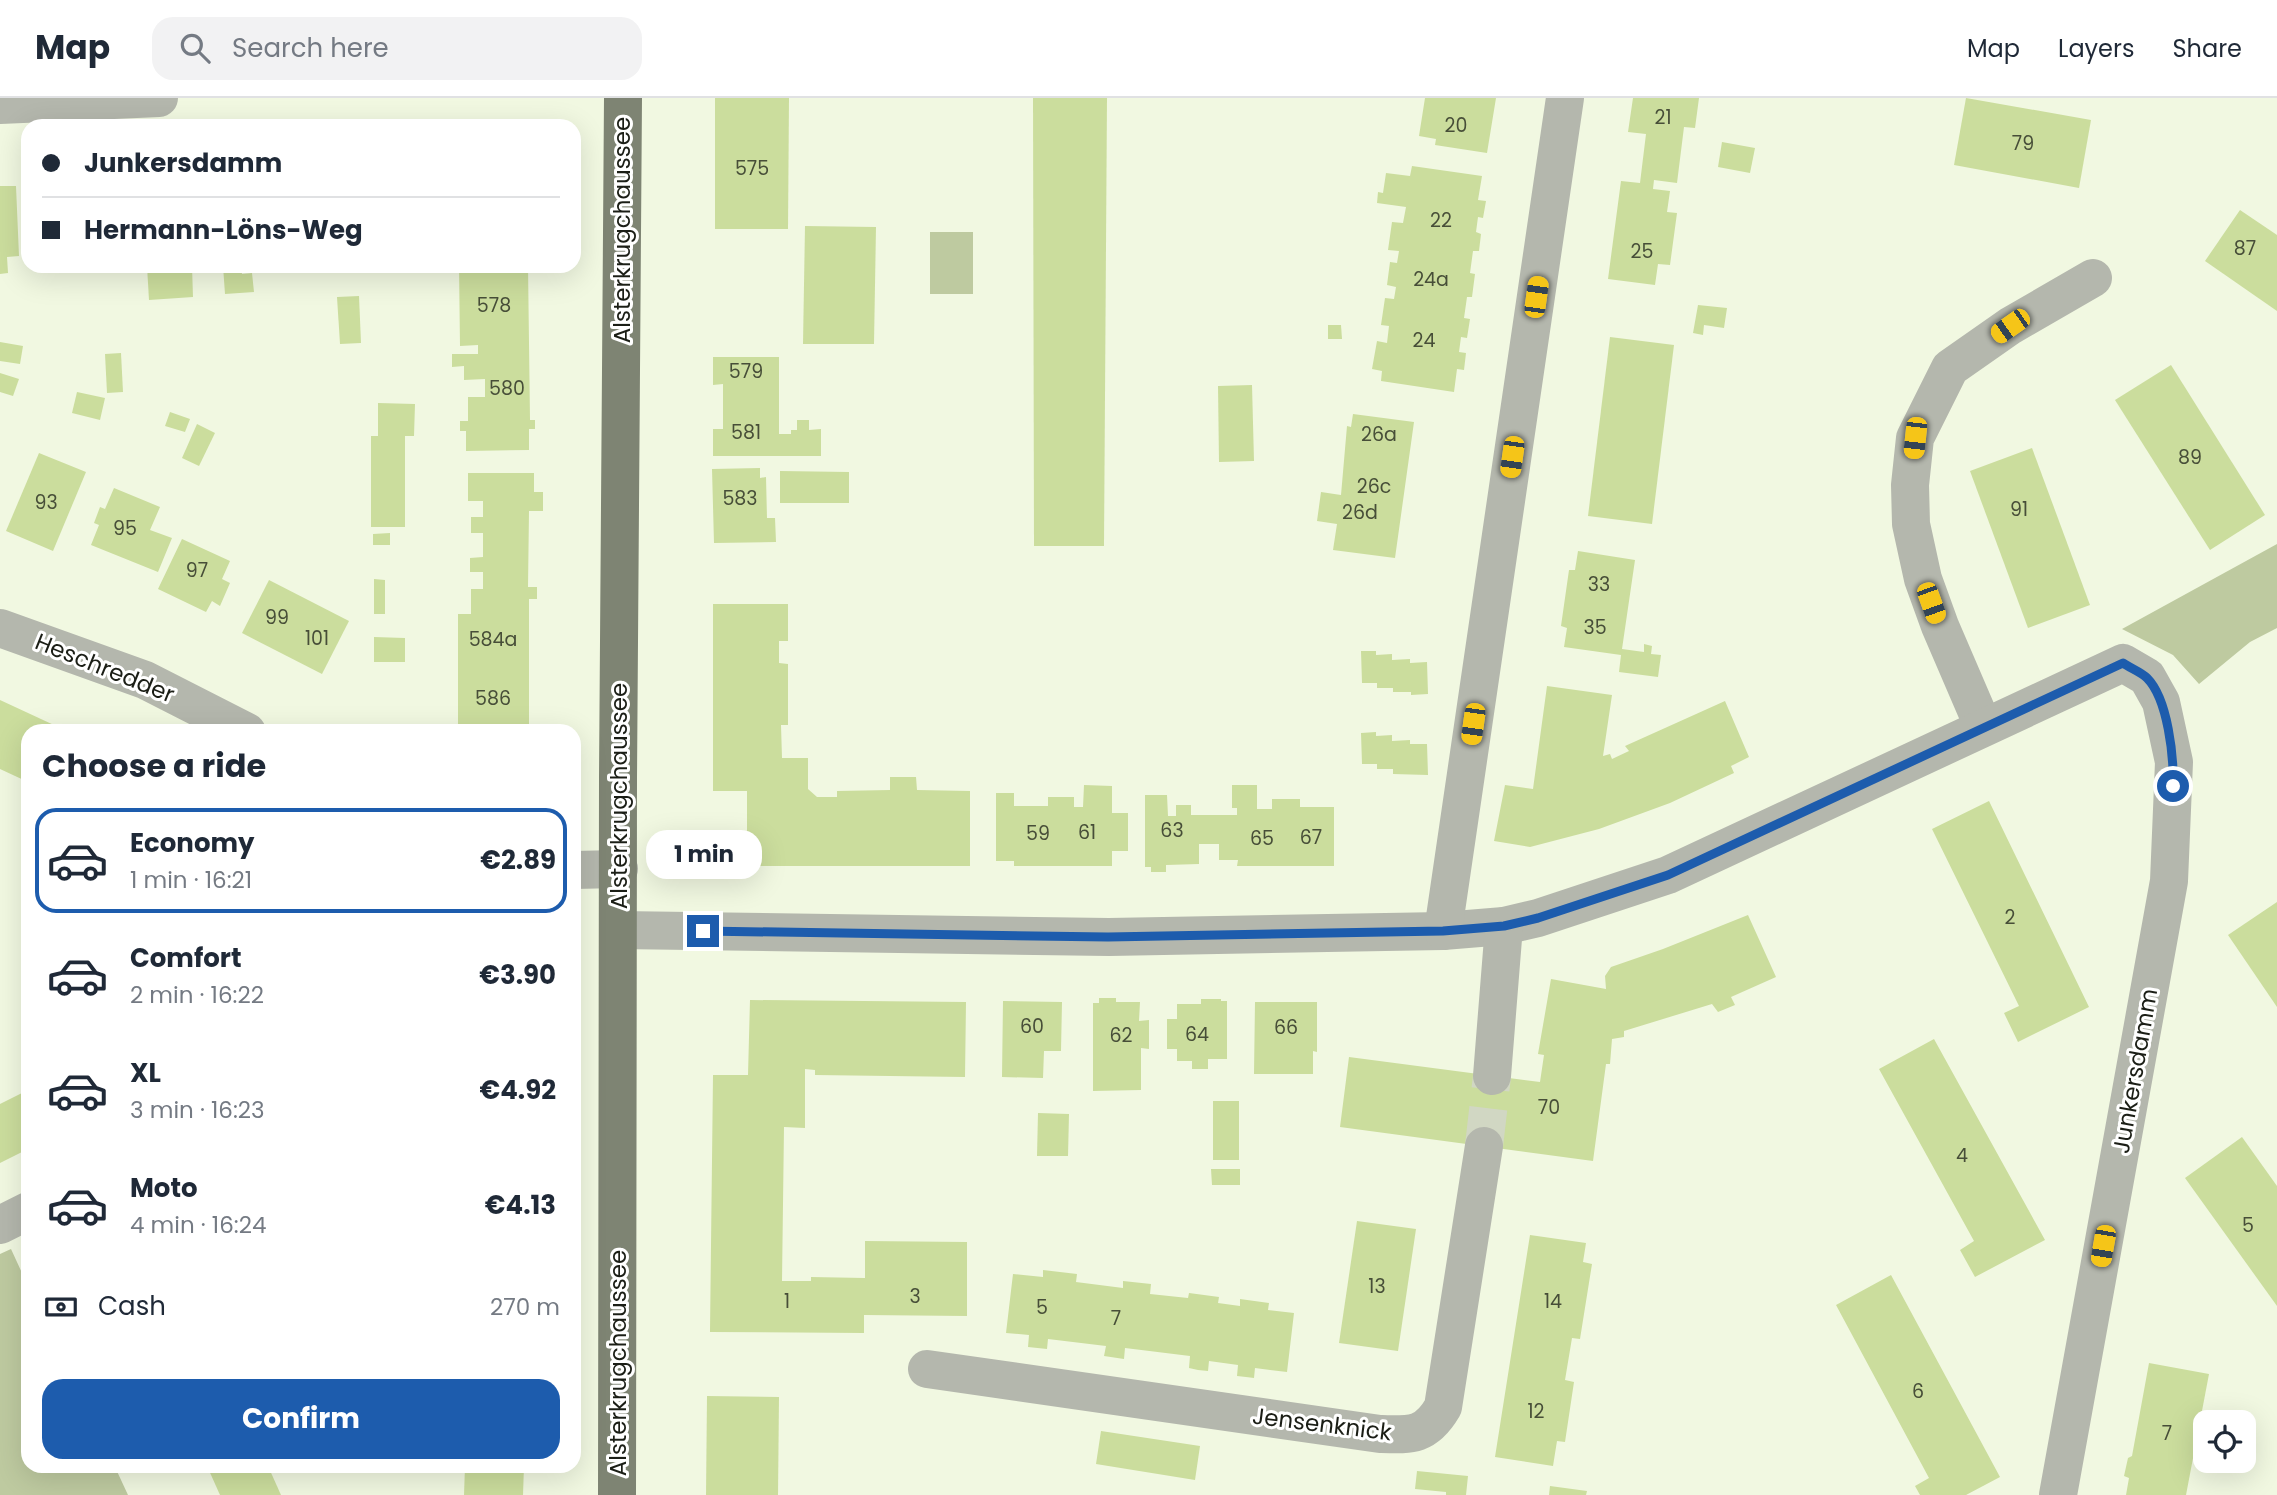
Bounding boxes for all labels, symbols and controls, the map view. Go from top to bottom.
search box [152,17,642,80]
text: Map [35,24,110,71]
icon: search [176,29,214,67]
text: Search here [232,30,389,66]
text: Map [1967,32,2020,65]
text: Layers [2058,32,2134,65]
text: Share [2172,32,2242,65]
house number: 21 [1654,104,1672,131]
house number: 20 [1445,112,1467,139]
street label: Alsterkrugchaussee [606,117,638,343]
house number: 79 [2012,130,2034,157]
text: Junkersdamm [84,145,282,181]
house number: 575 [735,155,769,182]
house number: 22 [1430,207,1452,234]
text: Hermann-Löns-Weg [84,212,363,248]
house number: 87 [2234,235,2256,262]
house number: 25 [1631,238,1653,265]
house number: 24a [1413,266,1449,293]
car [1523,275,1550,319]
house number: 578 [477,292,511,319]
car [1987,305,2034,347]
house number: 24 [1413,327,1435,354]
house number: 579 [729,358,763,385]
house number: 580 [489,375,525,402]
car [1903,416,1928,460]
house number: 581 [731,419,761,446]
house number: 26a [1361,421,1397,448]
car [1499,435,1526,479]
house number: 89 [2178,444,2202,471]
house number: 26c [1357,473,1391,500]
house number: 583 [722,485,758,512]
house number: 93 [34,489,58,516]
house number: 91 [2010,496,2028,523]
house number: 26d [1342,499,1378,526]
house number: 95 [113,515,137,542]
house number: 97 [186,557,208,584]
house number: 33 [1588,571,1610,598]
car [1914,580,1949,626]
house number: 99 [265,604,289,631]
house number: 35 [1583,614,1607,641]
house number: 101 [305,625,329,652]
street label: Heschredder [31,626,179,710]
house number: 584a [469,626,517,653]
street label: Alsterkrugchaussee [603,683,635,909]
house number: 586 [475,685,511,712]
car [1460,702,1487,746]
text: Choose a ride [42,743,266,788]
route start [2157,770,2189,802]
house number: 63 [1160,817,1184,844]
house number: 61 [1078,819,1096,846]
house number: 59 [1026,820,1050,847]
house number: 67 [1300,824,1322,851]
text: Economy [130,825,254,861]
house number: 65 [1250,825,1274,852]
icon: car [46,829,109,892]
callout: 1 min [645,830,761,878]
text: 1 min [674,838,734,870]
text: €2.89 [480,842,556,878]
text: 1 min · 16:21 [130,864,252,896]
house number: 2 [2005,904,2016,931]
route end [687,915,719,947]
text: Comfort [130,940,242,976]
icon: car [46,944,109,1007]
text: €3.90 [479,957,556,993]
text: 2 min · 16:22 [130,979,264,1011]
street label: Junkersdamm [2105,986,2165,1156]
house number: 60 [1020,1013,1044,1040]
house number: 66 [1274,1014,1298,1041]
house number: 64 [1185,1021,1209,1048]
house number: 62 [1110,1022,1133,1049]
text: XL [130,1055,161,1091]
icon: car [46,1059,109,1122]
text: €4.92 [480,1072,556,1108]
text: 3 min · 16:23 [130,1094,265,1126]
house number: 70 [1538,1094,1560,1121]
house number: 4 [1956,1142,1968,1169]
text: Moto [130,1170,198,1206]
icon: car [46,1174,109,1237]
text: €4.13 [485,1187,556,1223]
text: 4 min · 16:24 [130,1209,266,1241]
house number: 5 [2242,1212,2254,1239]
car [2090,1223,2117,1269]
street label: Alsterkrugchaussee [602,1250,634,1476]
house number: 13 [1368,1273,1386,1300]
house number: 3 [909,1283,921,1310]
icon: cash [42,1288,80,1326]
text: Cash [98,1288,166,1324]
house number: 1 [784,1288,790,1315]
house number: 14 [1544,1288,1562,1315]
text: 270 m [490,1291,560,1323]
house number: 5 [1036,1294,1048,1321]
house number: 7 [1111,1305,1121,1332]
house number: 6 [1912,1378,1924,1405]
button: Confirm [42,1379,560,1459]
house number: 12 [1527,1398,1545,1425]
street label: Jensenknick [1250,1400,1394,1448]
map controls [2193,1410,2256,1473]
button: locate [2193,1410,2256,1473]
house number: 7 [2162,1420,2172,1447]

